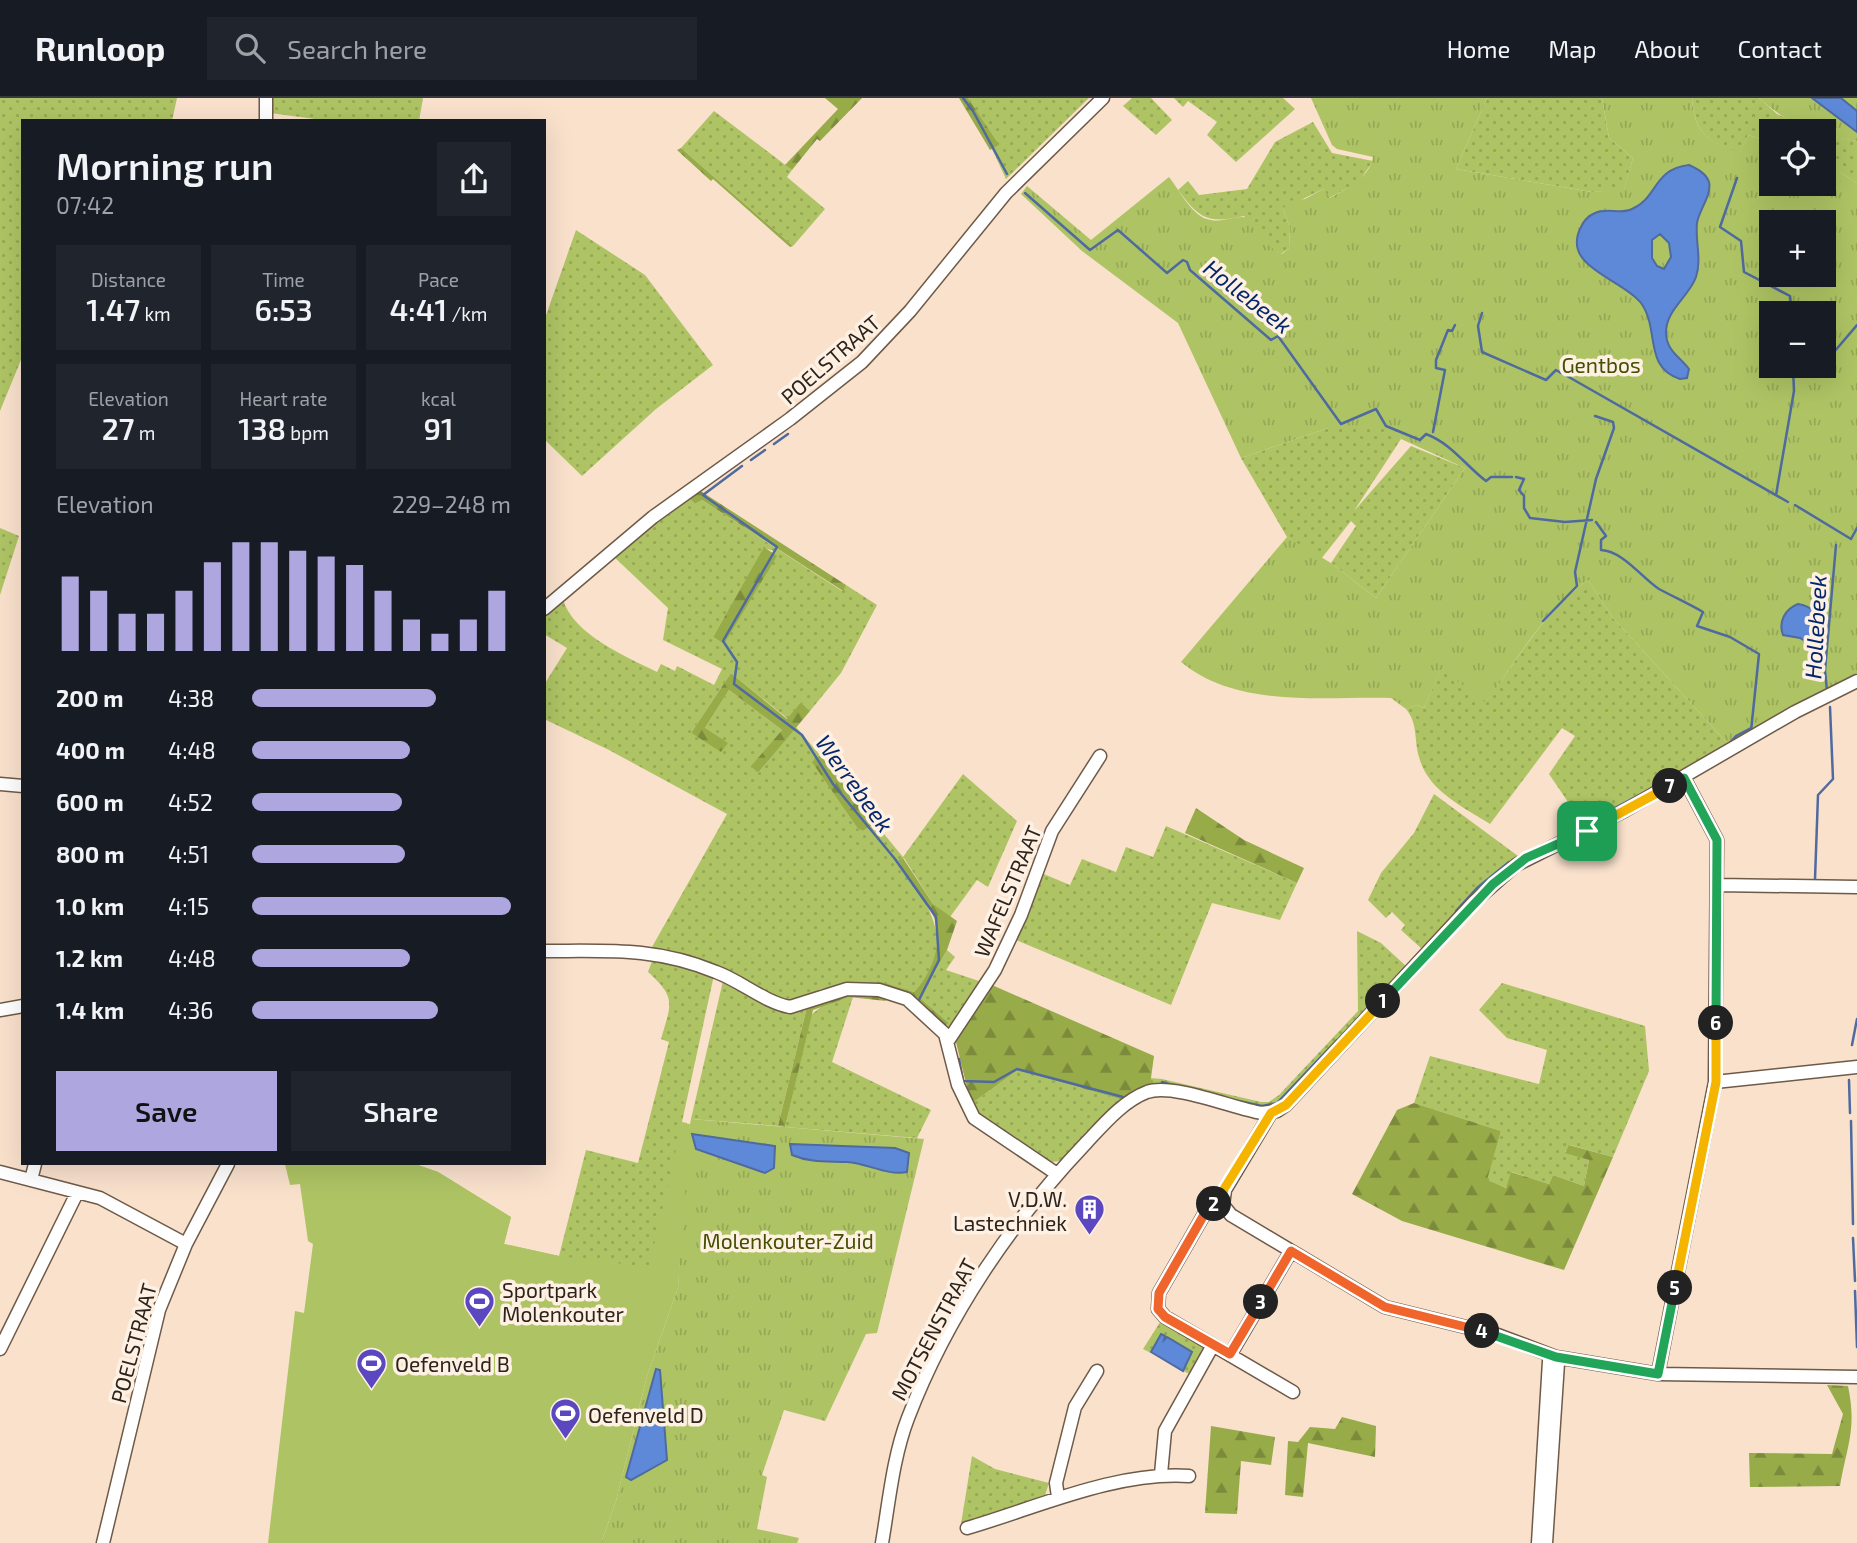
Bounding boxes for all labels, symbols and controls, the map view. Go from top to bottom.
search box [207,17,697,80]
text: Runloop [35,28,165,68]
icon: search [231,29,269,67]
text: Search here [287,33,427,64]
text: Home [1447,34,1510,63]
text: Map [1548,34,1596,63]
text: About [1634,34,1700,63]
text: Contact [1738,34,1822,63]
map controls [1759,119,1836,378]
button: locate [1759,119,1836,196]
text: Morning run [56,142,274,188]
button: share [437,142,511,216]
text: 07:42 [56,191,114,219]
button: + [1759,210,1836,287]
water label: Hollebeek [1198,253,1298,339]
text: Distance [91,268,166,291]
text: Time [262,268,305,291]
text: Pace [418,268,459,291]
text: 1.47 [86,291,140,327]
text: 6:53 [254,291,313,327]
text: 4:41 [389,291,447,327]
button: − [1759,301,1836,378]
text: km [140,302,171,325]
text: /km [447,302,488,325]
street label: POELSTRAAT [775,309,885,409]
park label: Gentbos [1561,352,1641,377]
text: Elevation [88,387,169,410]
text: Heart rate [240,387,327,410]
text: kcal [421,387,456,410]
text: 27 [102,410,134,446]
text: 138 [238,410,286,446]
text: 91 [424,410,454,446]
text: m [134,421,155,444]
text: bpm [286,421,329,444]
text: Elevation [56,490,154,518]
text: 229–248 m [392,490,511,518]
water label: Hollebeek [1798,574,1832,680]
text: 200 m [56,684,124,712]
text: 4:38 [168,684,214,712]
water label: Werrebeek [810,729,900,837]
text: 400 m [56,736,125,764]
text: 4:48 [168,736,216,764]
pin: 7 [1652,768,1688,804]
text: 7 [1664,774,1675,797]
text: 600 m [56,788,124,816]
text: 4:52 [168,788,213,816]
pin [1557,801,1617,861]
icon: arrive [1568,812,1606,850]
street label: WAFELSTRAAT [968,821,1046,961]
text: 800 m [56,840,125,868]
text: 4:51 [168,840,209,868]
text: 1.0 km [56,892,124,920]
text: 4:15 [168,892,209,920]
text: 1.2 km [56,944,123,972]
text: 4:48 [168,944,216,972]
pin: 1 [1366,984,1400,1018]
text: 1 [1378,989,1387,1012]
text: 1.4 km [56,996,124,1024]
text: 4:36 [168,996,214,1024]
pin: 6 [1698,1006,1734,1040]
text: 6 [1710,1011,1721,1034]
button: Save [56,1071,277,1151]
button: Share [291,1071,511,1151]
place label: V.D.W. Lastechniek [953,1186,1067,1235]
pin: 2 [1196,1186,1232,1222]
text: 2 [1208,1192,1219,1215]
building icon: V.D.W. Lastechniek [1073,1193,1107,1237]
park label: Molenkouter-Zuid [702,1228,874,1253]
street label: MOTSENSTRAAT [885,1254,981,1404]
pin: 5 [1658,1270,1692,1306]
text: 5 [1669,1276,1680,1299]
place label: Sportpark Molenkouter [502,1277,625,1326]
street label: POELSTRAAT [105,1280,161,1406]
sports icon: Sportpark Molenkouter [462,1284,496,1328]
pin: 3 [1244,1284,1278,1320]
text: 3 [1255,1290,1266,1313]
pin: 4 [1464,1314,1500,1348]
text: 4 [1475,1319,1488,1342]
sports icon: Oefenveld B [355,1346,389,1390]
place label: Oefenveld B [395,1351,510,1376]
sports icon: Oefenveld D [548,1397,582,1441]
place label: Oefenveld D [588,1402,704,1427]

